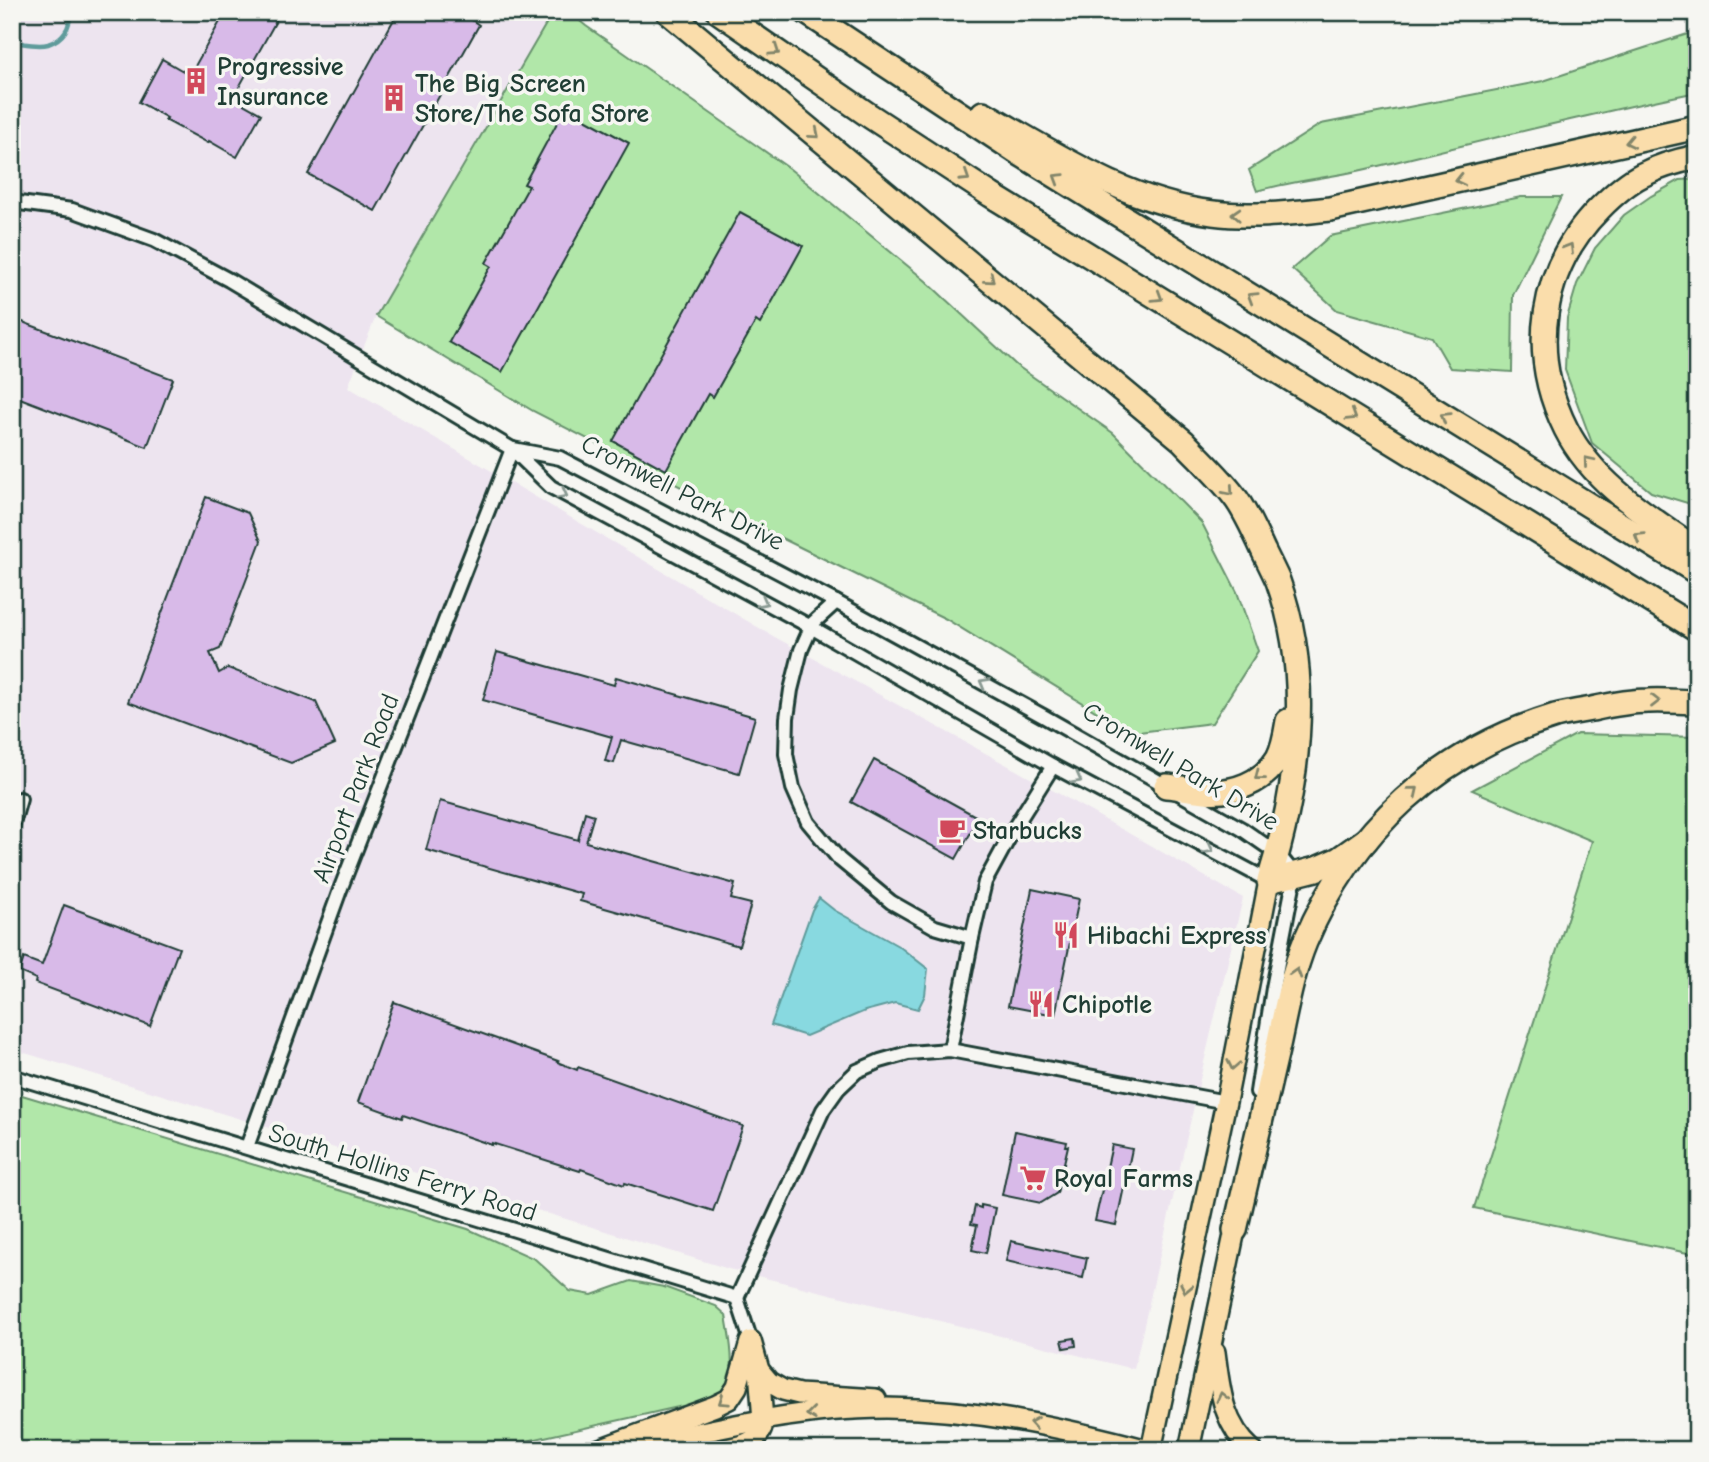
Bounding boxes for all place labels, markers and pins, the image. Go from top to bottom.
place label: Progressive Insurance [217,52,344,112]
building icon: Progressive Insurance [181,66,211,96]
place label: The Big Screen Store/The Sofa Store [415,69,649,129]
building icon: The Big Screen Store/The Sofa Store [379,83,409,113]
cafe icon: Starbucks [937,815,967,845]
place label: Starbucks [973,816,1082,846]
restaurant icon: Hibachi Express [1051,920,1081,950]
place label: Hibachi Express [1087,921,1267,951]
restaurant icon: Chipotle [1026,989,1056,1019]
place label: Chipotle [1062,990,1152,1020]
supermarket icon: Royal Farms [1018,1163,1048,1193]
place label: Royal Farms [1054,1164,1193,1194]

